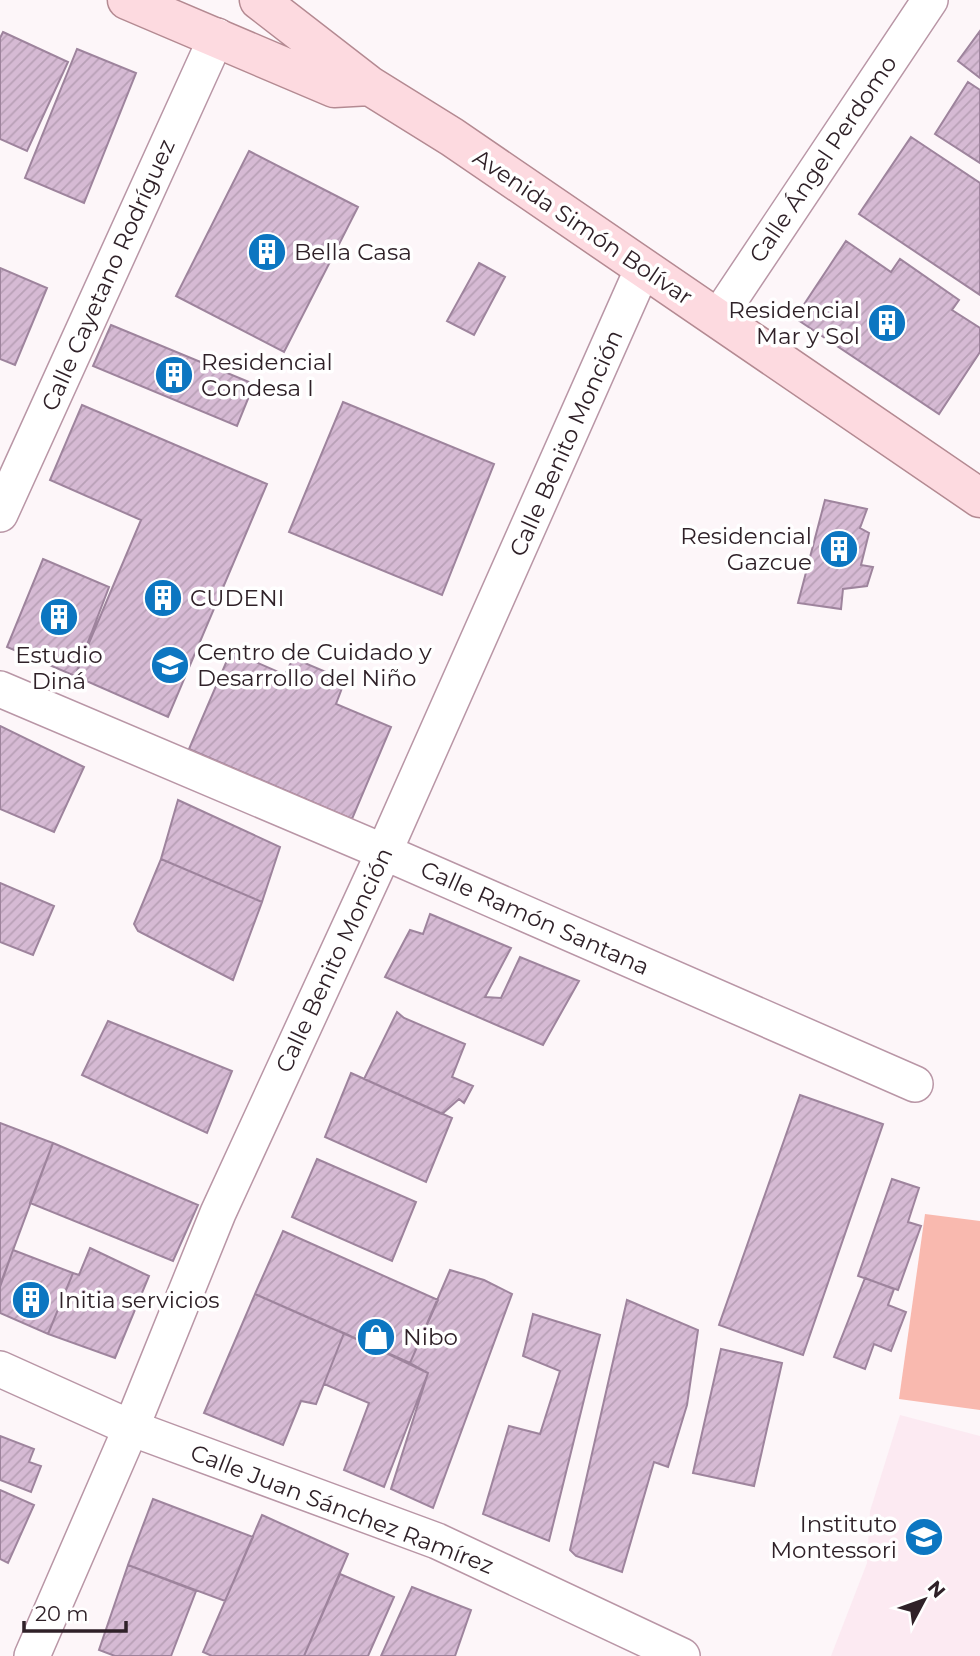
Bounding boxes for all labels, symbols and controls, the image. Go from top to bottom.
street label: Calle Ángel Perdomo [743,50,903,268]
street label: Calle Cayetano Rodríguez [35,135,181,415]
street label: Avenida Simón Bolívar [468,143,698,311]
building icon: Bella Casa [246,231,288,273]
place label: Bella Casa [294,238,412,266]
place label: Residencial Mar y Sol [728,296,860,350]
building icon: Residencial Mar y Sol [866,302,908,344]
street label: Calle Benito Monción [503,325,629,561]
place label: Residencial Condesa I [201,348,333,402]
building icon: Residencial Condesa I [153,354,195,396]
place label: Residencial Gazcue [680,522,812,576]
building icon: Residencial Gazcue [818,528,860,570]
building icon: CUDENI [142,577,184,619]
place label: CUDENI [190,584,285,612]
building icon: Estudio Diná [38,596,80,638]
place label: Centro de Cuidado y Desarrollo del Niño [197,638,432,692]
place label: Estudio Diná [15,641,103,695]
school or university icon: Centro de Cuidado y Desarrollo del Niño [149,644,191,686]
street label: Calle Benito Monción [270,843,398,1077]
street label: Calle Ramón Santana [416,855,654,981]
building icon: Initia servicios [10,1279,52,1321]
place label: Initia servicios [58,1286,220,1314]
shop icon: Nibo [355,1316,397,1358]
place label: Nibo [403,1323,458,1351]
street label: Calle Juan Sánchez Ramírez [186,1438,498,1580]
place label: Instituto Montessori [770,1510,897,1564]
school or university icon: Instituto Montessori [903,1516,945,1558]
north arrow [889,1565,959,1635]
text: N [923,1576,950,1603]
scale bar [24,1590,126,1634]
text: 20 m [35,1601,89,1626]

